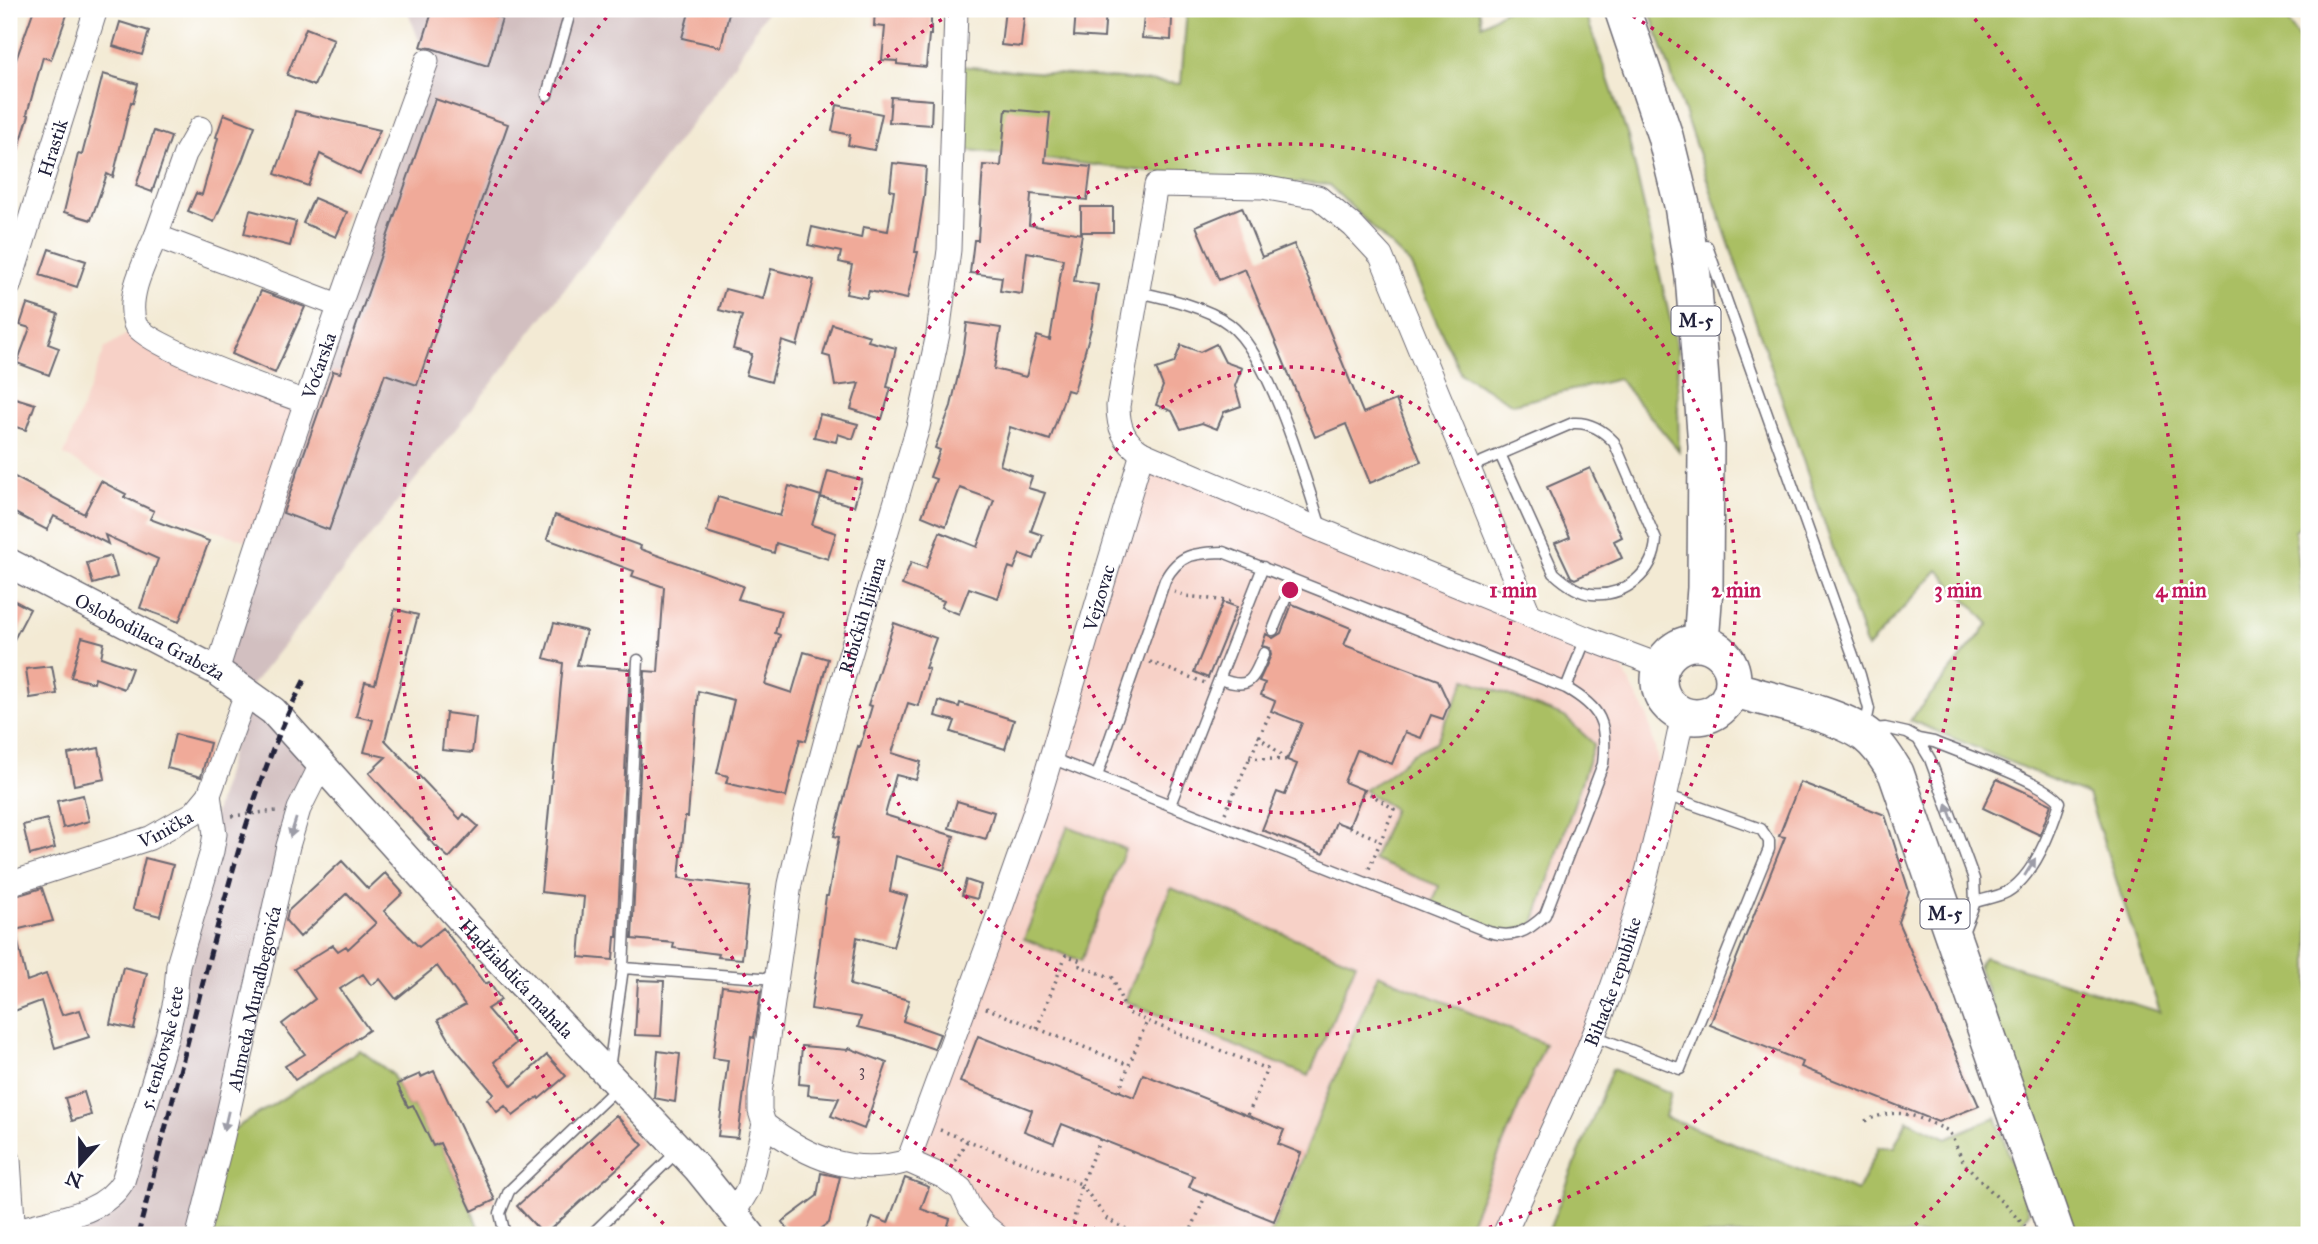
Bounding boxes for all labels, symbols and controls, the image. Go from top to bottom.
street label: Hrastik [33,116,72,179]
road number: M-5 [1672,306,1720,335]
street label: Voćarska [296,328,341,403]
street label: Ribićkih ljiljana [834,553,890,676]
street label: Vejzovac [1078,562,1119,634]
text: 1 min [1489,577,1537,603]
text: 2 min [1711,577,1761,603]
text: 3 min [1934,577,1982,603]
text: 4 min [2155,577,2207,603]
centre of rings [1278,578,1302,602]
street label: Oslobodilaca Grabeža [71,588,231,685]
one-way arrow [1944,803,1955,824]
street label: Vinička [134,804,197,853]
one-way arrow [288,817,298,838]
one-way arrow [2024,858,2037,877]
road number: M-5 [1920,900,1969,929]
street label: Ahmeda Muradbegovića [222,903,286,1094]
street label: Hadžiabdića mahala [455,914,579,1043]
street label: Bihaćke republike [1579,914,1646,1050]
street label: 5. tenkovske čete [134,985,188,1112]
house number: 3 [859,1061,865,1080]
one-way arrow [221,1110,232,1132]
north arrow [46,1128,116,1198]
text: N [62,1166,86,1193]

